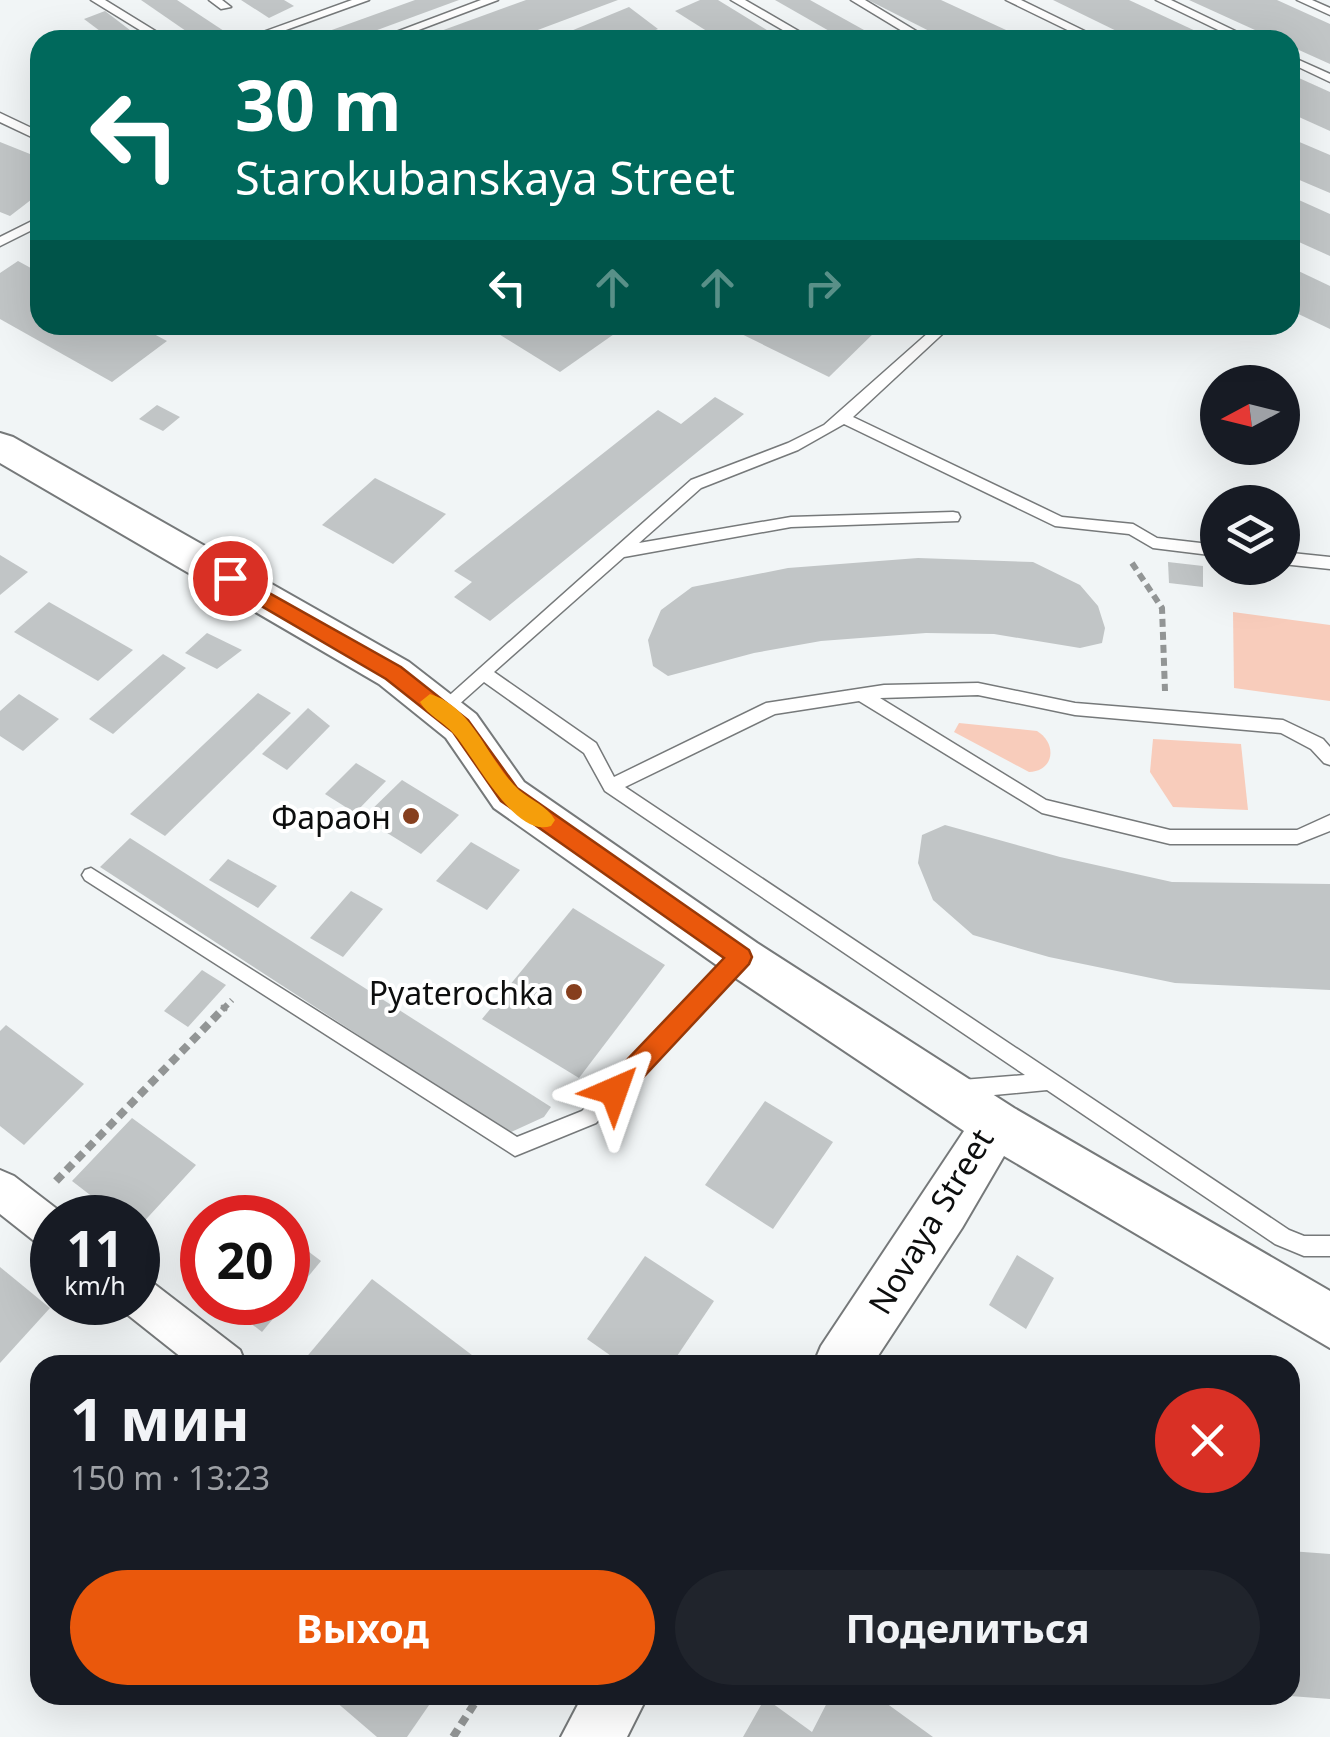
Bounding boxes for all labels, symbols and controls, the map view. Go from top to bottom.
text: 30 m [235,56,402,152]
icon: left [70,70,200,200]
text: Starokubanskaya Street [235,147,735,208]
icon: left [480,260,535,315]
icon: ahead [585,260,640,315]
icon: ahead [690,260,745,315]
icon: right [795,260,850,315]
north arrow [1200,365,1300,465]
map controls [1200,365,1300,585]
button: layers [1200,485,1300,585]
pin [188,536,273,621]
icon: arrive [203,551,258,606]
place label: Фараон [271,795,391,838]
marker: Фараон [400,805,422,827]
place label: Pyaterochka [369,971,554,1014]
marker: Pyaterochka [563,981,585,1003]
position arrow [562,1039,666,1143]
street label: Novaya Street [858,1120,1002,1322]
speed limit sign: 20 [180,1195,310,1325]
text: 11 [66,1214,124,1282]
text: km/h [64,1268,126,1302]
text: 1 мин [70,1377,250,1459]
button: close [1155,1388,1260,1493]
text: 150 m · 13:23 [70,1456,270,1499]
button: Выход [70,1570,655,1685]
button: Поделиться [675,1570,1260,1685]

